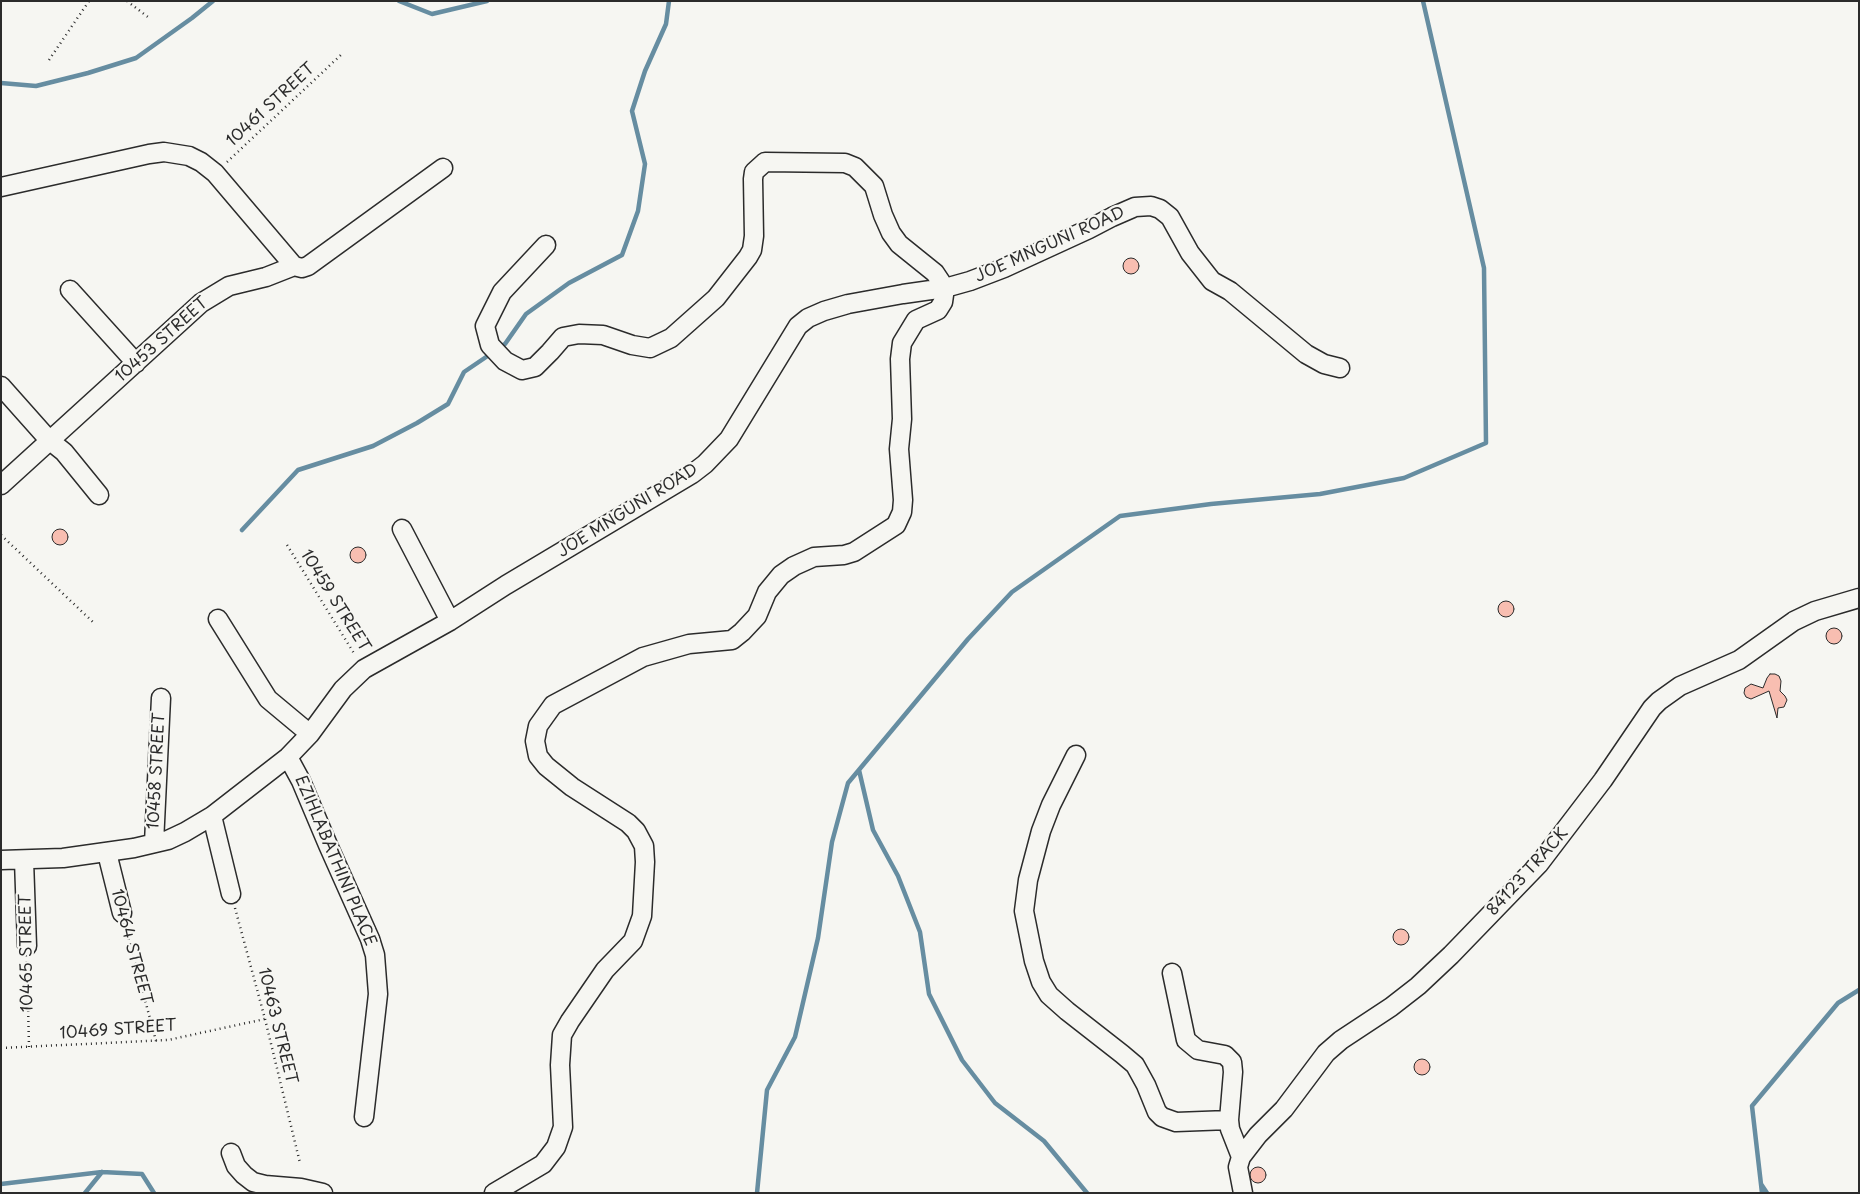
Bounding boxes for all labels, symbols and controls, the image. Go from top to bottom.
street label: 10461 STREET [223,59,319,151]
street label: JOE MNGUNI ROAD [972,203,1128,287]
street label: 10453 STREET [112,294,212,386]
street label: JOE MNGUNI ROAD [554,460,702,562]
street label: 10459 STREET [296,547,374,655]
street label: 10458 STREET [144,712,170,830]
street label: EZIHLABATHINI PLACE [290,773,380,949]
street label: 84123 TRACK [1483,824,1573,920]
street label: 10464 STREET [106,887,156,1007]
street label: 10465 STREET [16,894,38,1012]
street label: 10463 STREET [253,966,301,1086]
street label: 10469 STREET [59,1016,177,1044]

